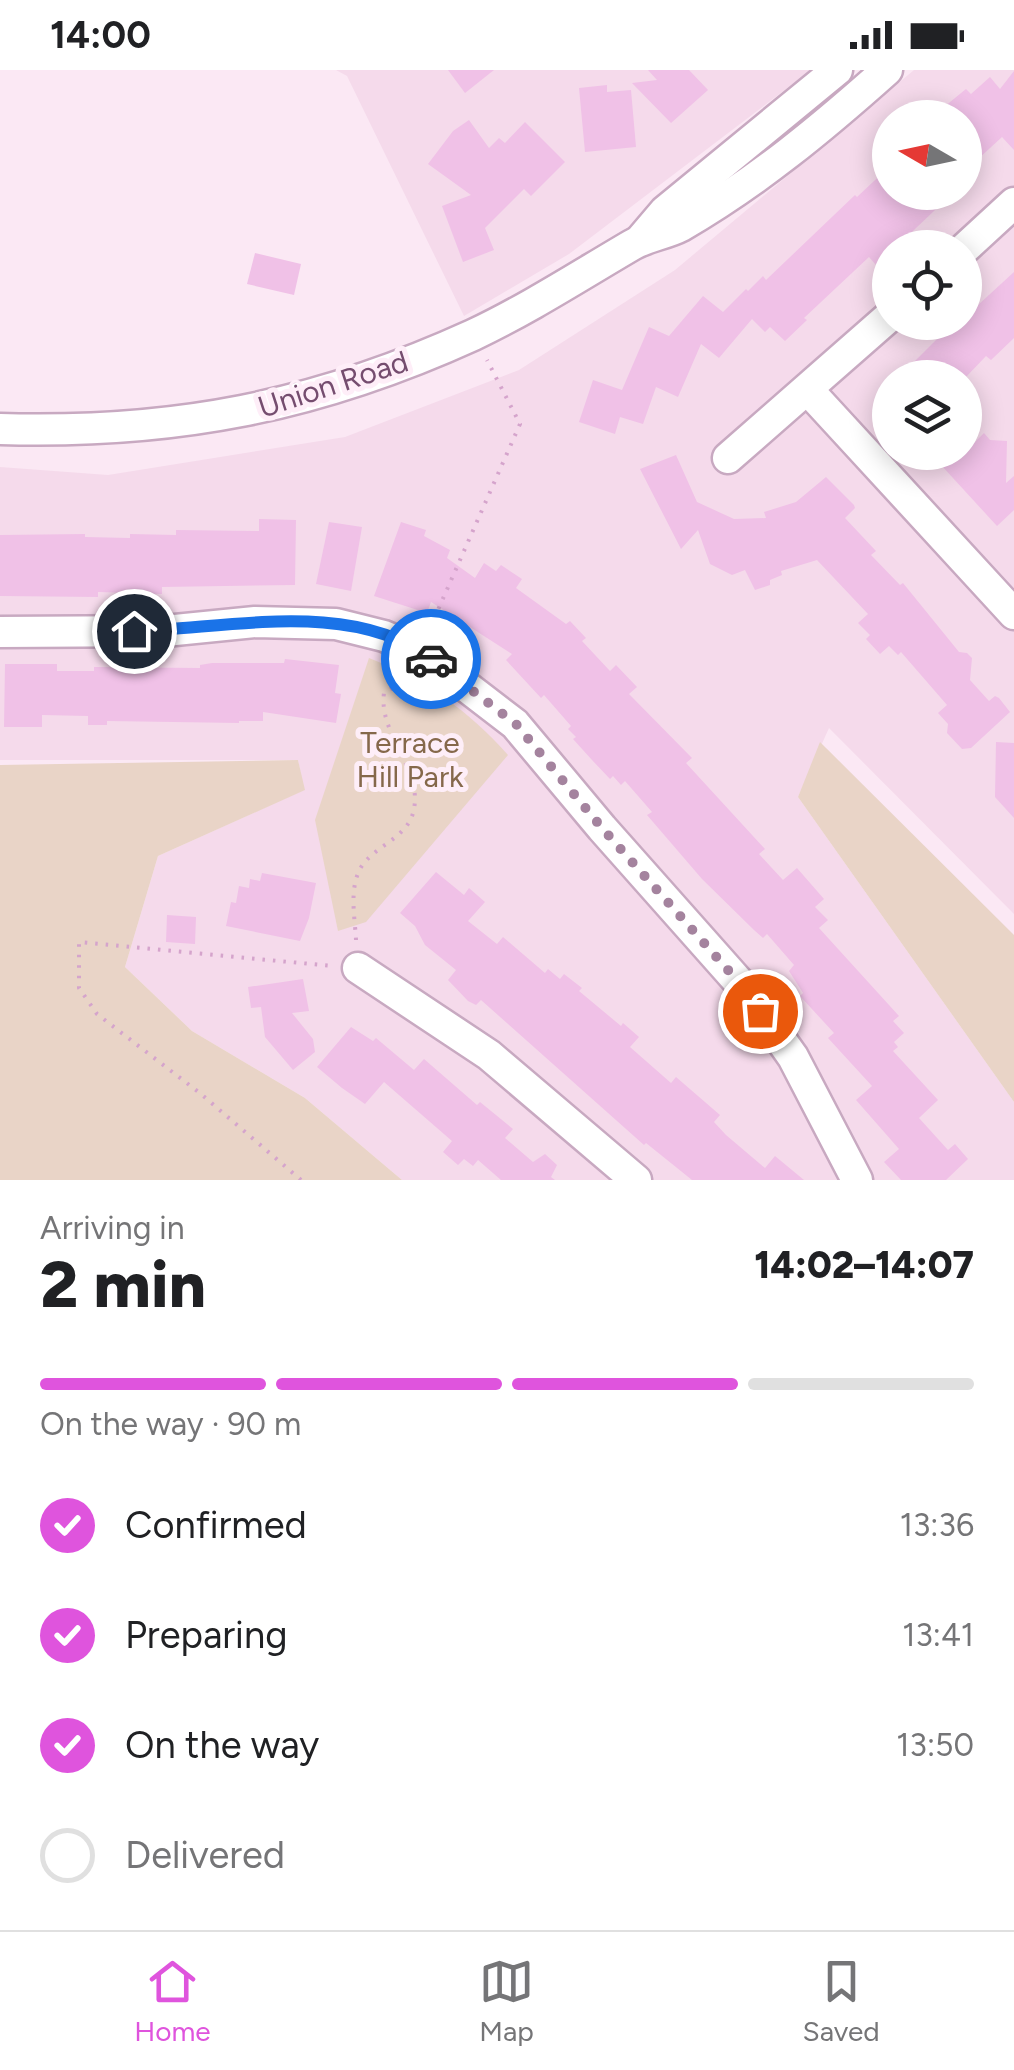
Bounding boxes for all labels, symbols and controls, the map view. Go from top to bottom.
text: 14:00 [50,12,151,58]
north arrow [872,100,982,210]
map controls [872,100,982,470]
button: locate [872,230,982,340]
street label: Union Road [253,342,413,426]
button: layers [872,360,982,470]
pin [92,589,177,674]
icon: home [107,604,162,659]
courier [381,609,481,709]
icon: car [404,632,459,687]
park label: Terrace Hill Park [356,724,464,795]
pin [718,969,803,1054]
icon: bag [733,984,788,1039]
text: Arriving in [40,1209,185,1247]
text: 14:02–14:07 [754,1242,974,1288]
text: 2 min [40,1245,206,1323]
text: On the way · 90 m [40,1405,301,1443]
icon: check [40,1498,95,1553]
text: Confirmed [125,1502,307,1548]
text: 13:36 [900,1506,974,1544]
icon: check [40,1608,95,1663]
text: Preparing [125,1612,287,1658]
text: 13:41 [902,1616,974,1654]
icon: check [40,1718,95,1773]
text: On the way [125,1722,319,1768]
text: 13:50 [896,1726,974,1764]
text: Delivered [125,1832,285,1878]
tab: Home [134,1954,211,2048]
tab: Map [479,1954,534,2048]
tab: Saved [803,1954,880,2048]

